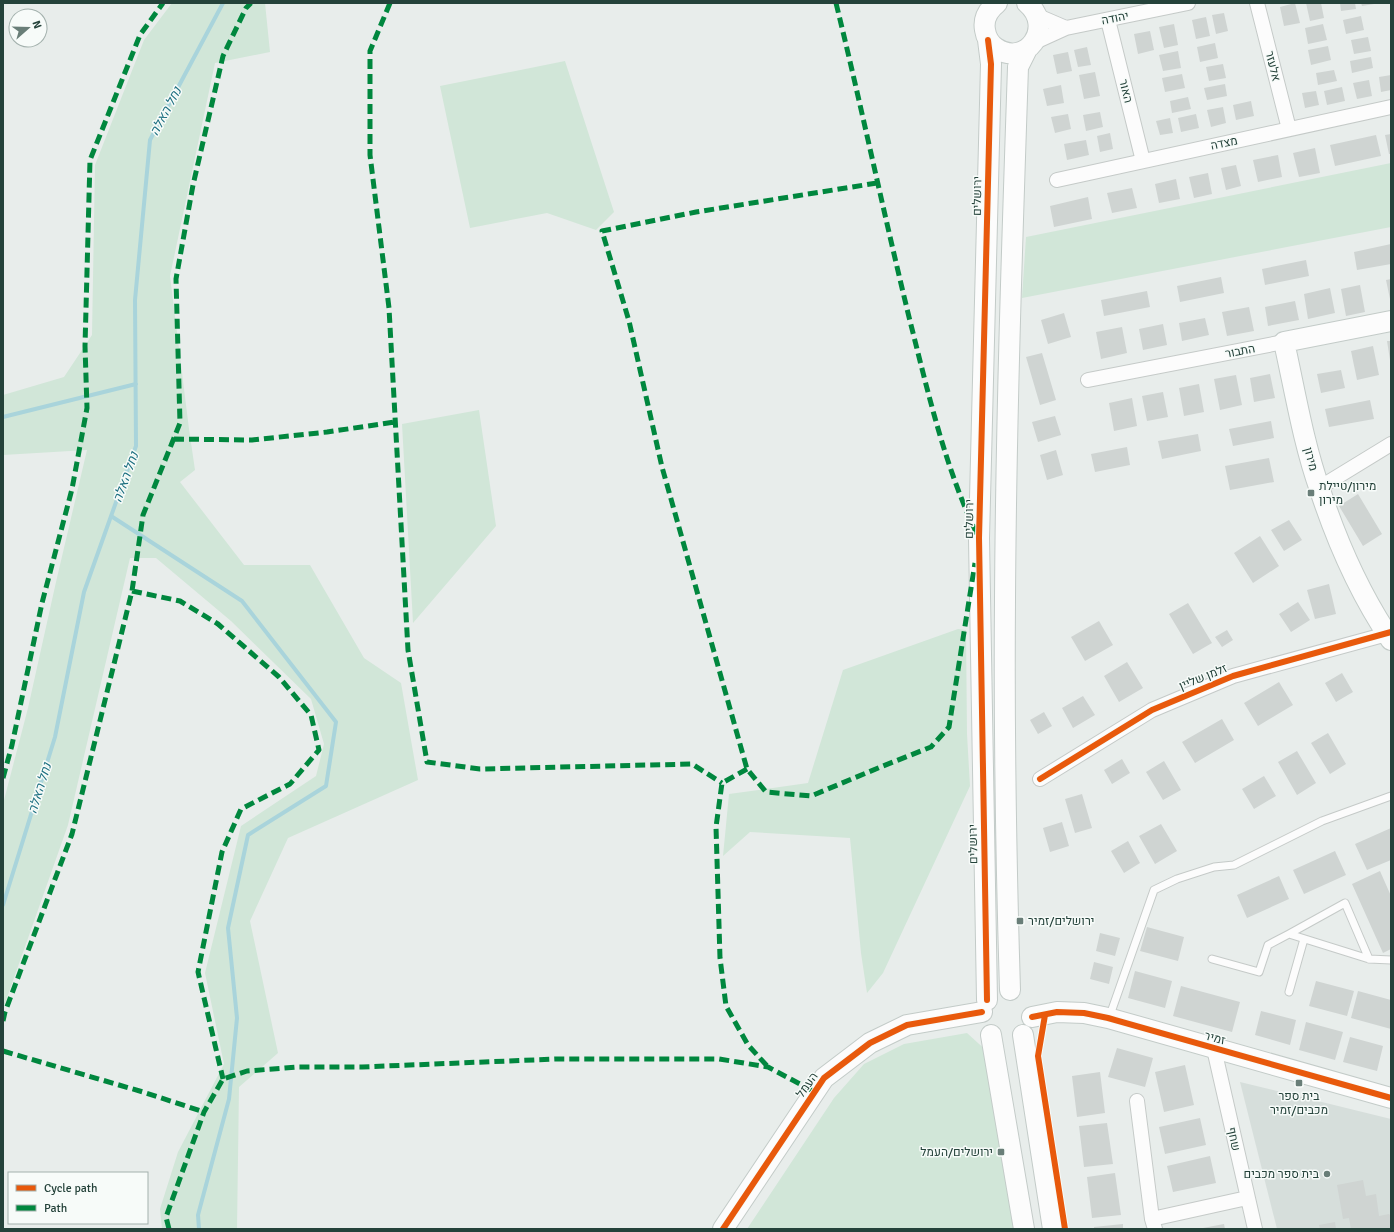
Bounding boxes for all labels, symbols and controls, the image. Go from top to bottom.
north arrow [8,8,48,48]
street label: יהודה [1100,9,1130,28]
text: N [30,19,44,31]
street label: אלעזר [1261,49,1284,83]
street label: האור [1115,78,1136,105]
water label: נחל האלה [147,83,186,138]
street label: מצדה [1209,133,1239,154]
street label: ירושלים [970,176,985,216]
street label: התבור [1224,341,1256,362]
street label: מירון [1300,446,1321,473]
water label: נחל האלה [109,449,143,505]
place label: מירון/טיילת מירון [1319,479,1376,508]
marker: מירון/טיילת מירון [1306,488,1316,498]
street label: ירושלים [962,499,977,539]
street label: זלמן שליין [1177,661,1229,694]
water label: נחל האלה [25,760,56,816]
street label: ירושלים [966,824,981,864]
place label: ירושלים/זמיר [1028,914,1094,929]
marker: ירושלים/זמיר [1015,916,1025,926]
street label: זמיר [1203,1028,1227,1049]
street label: העמל [793,1070,822,1101]
marker: בית ספר מכבים/זמיר [1294,1078,1304,1088]
place label: בית ספר מכבים/זמיר [1270,1089,1328,1118]
street label: שחף [1224,1126,1243,1152]
place label: ירושלים/העמל [920,1145,993,1160]
marker: ירושלים/העמל [996,1147,1006,1157]
place label: בית ספר מכבים [1244,1167,1320,1182]
marker: בית ספר מכבים [1322,1169,1332,1179]
legend [8,1172,148,1224]
text: Cycle path [44,1181,97,1196]
text: Path [44,1201,67,1216]

